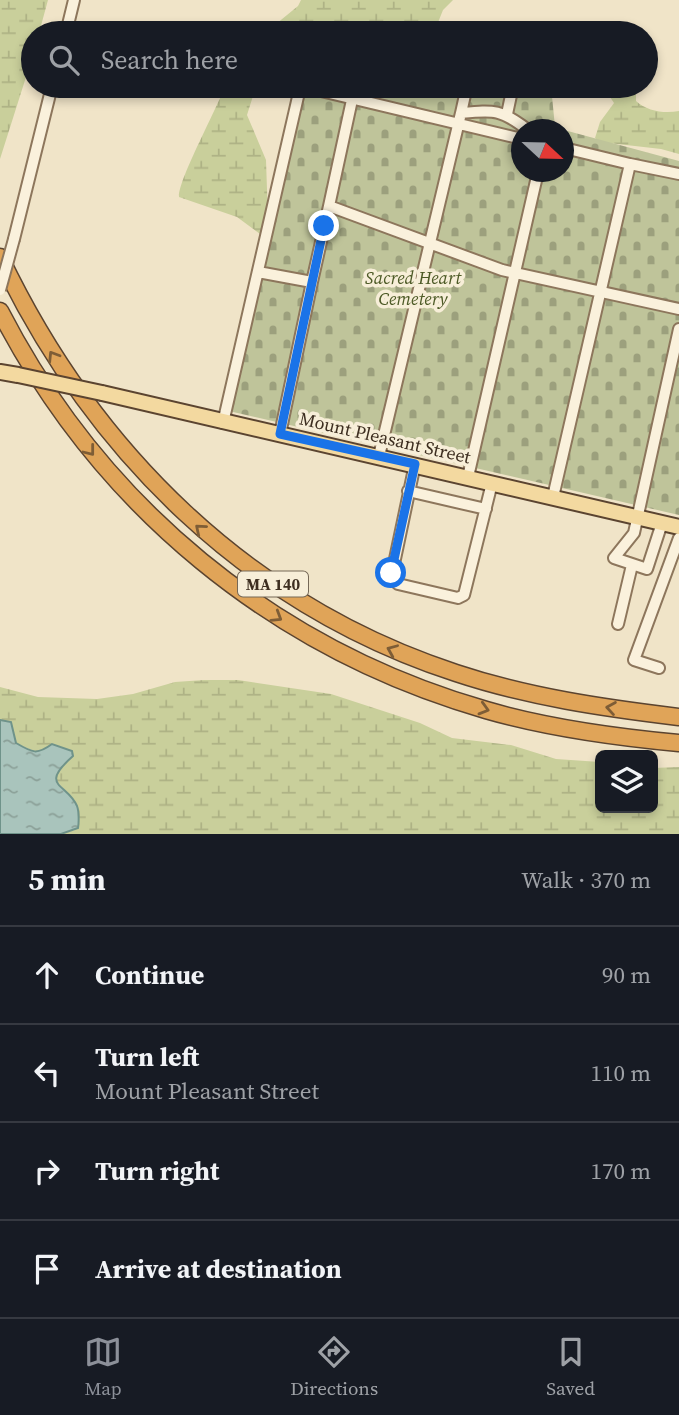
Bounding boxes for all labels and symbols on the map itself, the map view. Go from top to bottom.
north arrow [511,119,574,182]
route end [308,210,339,241]
park label: Sacred Heart Cemetery [365,265,462,311]
one-way arrow [49,351,62,364]
street label: Mount Pleasant Street [297,406,473,469]
one-way arrow [82,442,94,455]
one-way arrow [195,525,208,537]
route start [375,557,406,588]
road number: MA 140 [238,572,308,596]
one-way arrow [269,609,282,622]
one-way arrow [387,644,399,658]
one-way arrow [478,701,490,716]
one-way arrow [606,701,617,716]

